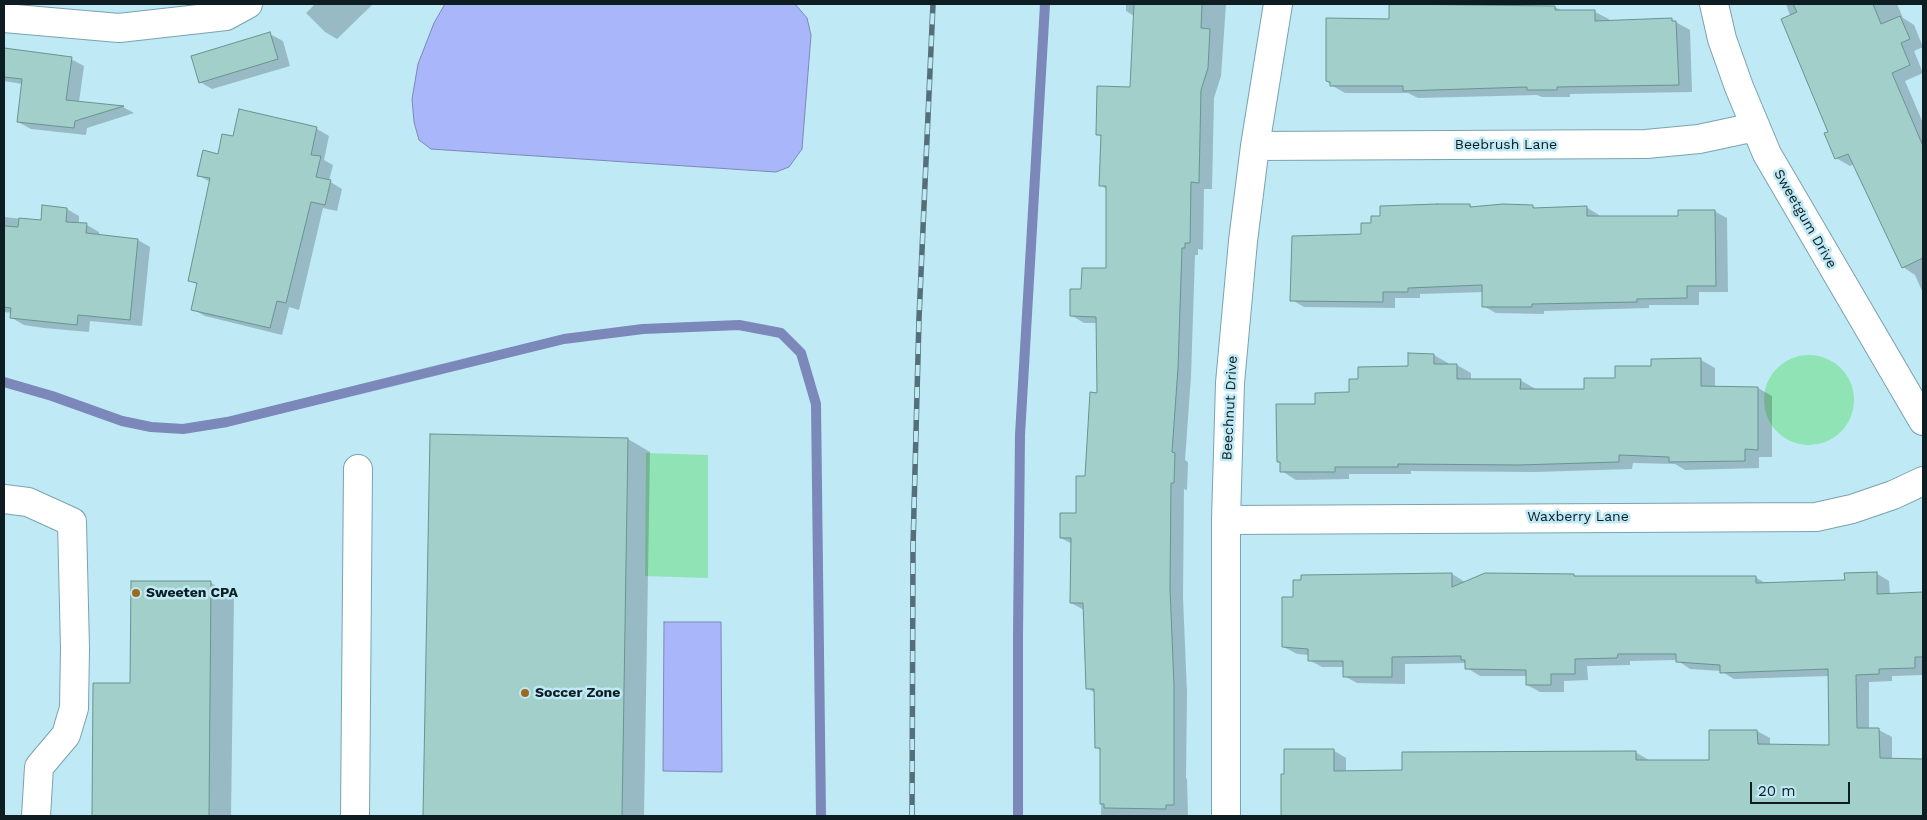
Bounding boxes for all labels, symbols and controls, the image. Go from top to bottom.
street label: Beebrush Lane [1455,137,1557,153]
street label: Sweetgum Drive [1770,167,1840,271]
street label: Beechnut Drive [1219,355,1241,461]
street label: Waxberry Lane [1527,509,1629,525]
place label: Sweeten CPA [146,585,238,601]
marker: Sweeten CPA [130,587,142,599]
place label: Soccer Zone [535,685,620,701]
marker: Soccer Zone [519,687,531,699]
scale bar [1752,772,1852,804]
text: 20 m [1758,782,1796,800]

